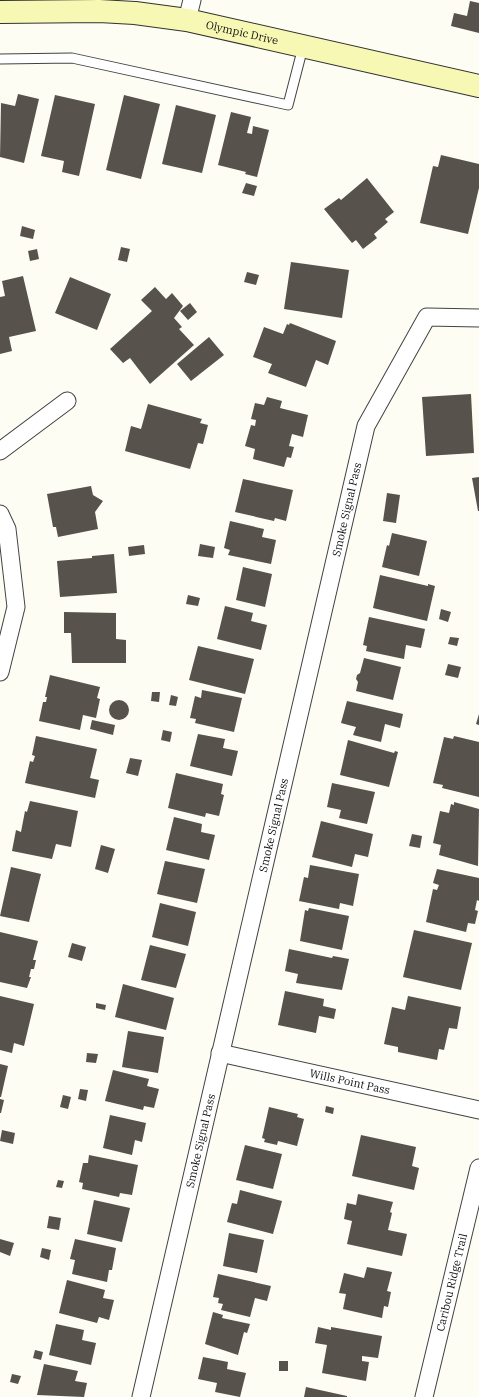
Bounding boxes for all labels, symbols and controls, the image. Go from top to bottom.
street label: Olympic Drive [205,17,280,47]
street label: Smoke Signal Pass [329,461,364,558]
street label: Smoke Signal Pass [256,777,291,874]
street label: Wills Point Pass [308,1066,391,1097]
street label: Smoke Signal Pass [183,1092,218,1189]
street label: Caribou Ridge Trail [433,1232,470,1333]

